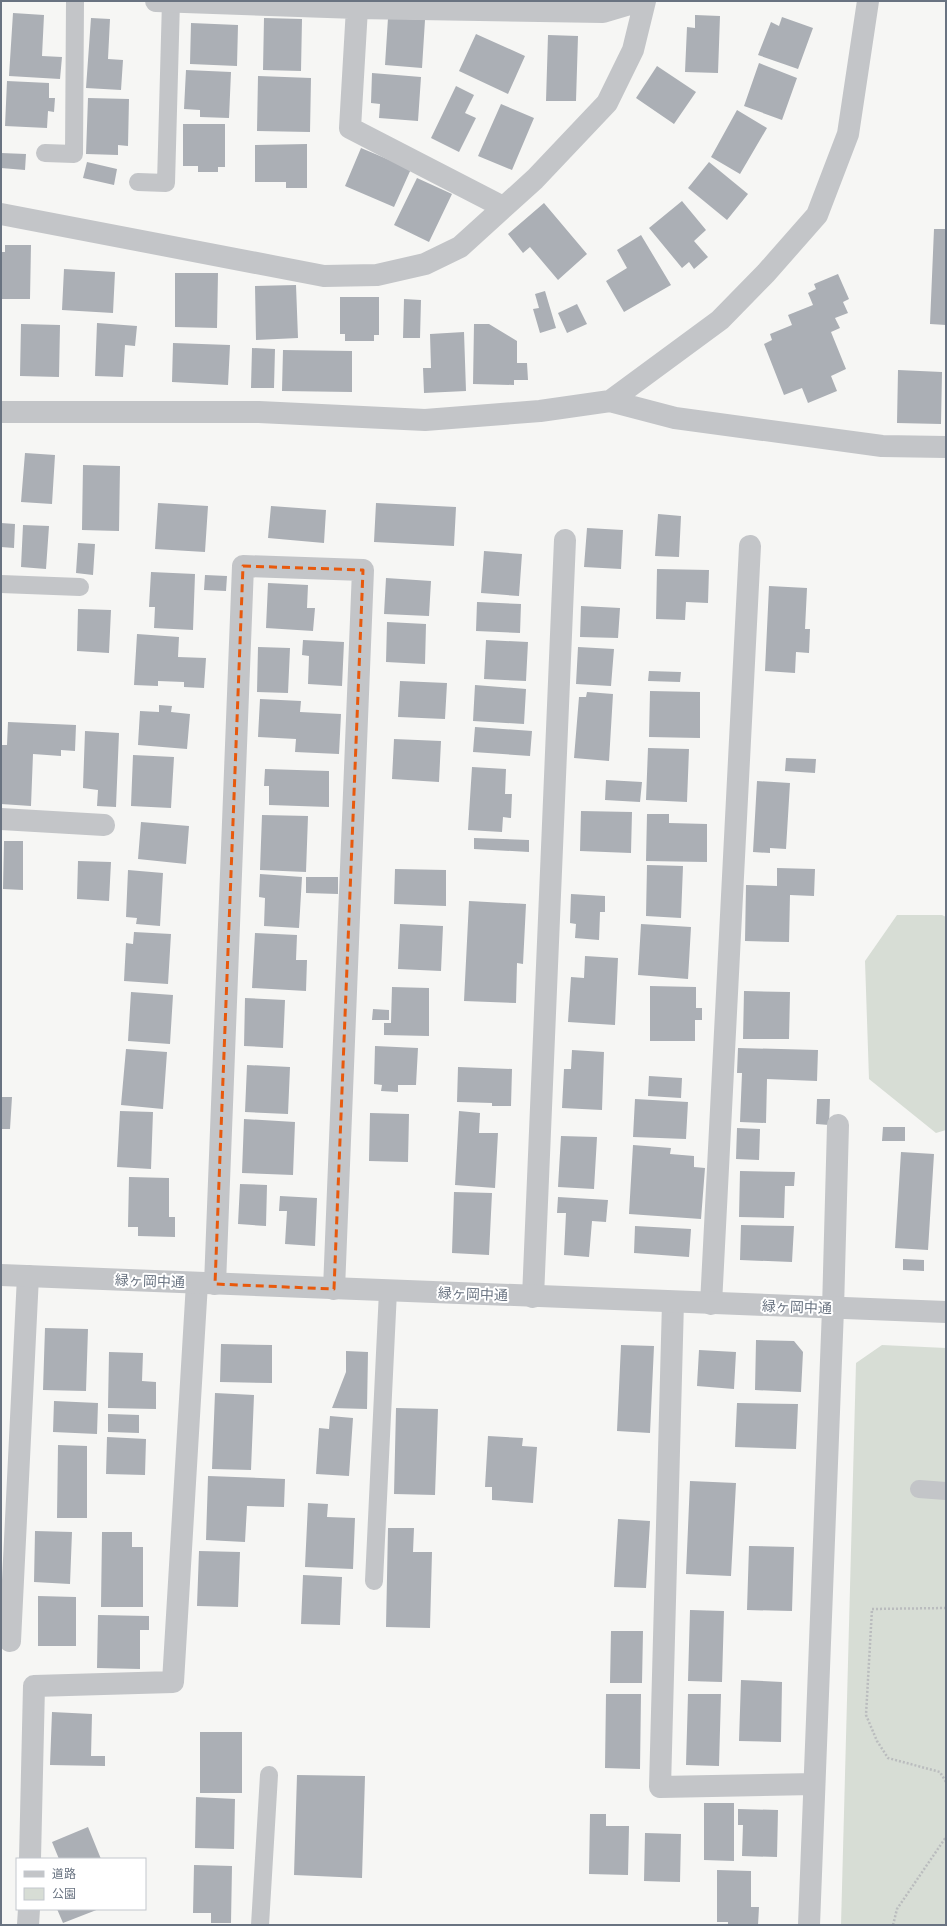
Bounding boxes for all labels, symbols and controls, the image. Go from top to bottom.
street label: 緑ヶ岡中通 [115,1271,185,1290]
street label: 緑ヶ岡中通 [438,1284,508,1303]
street label: 緑ヶ岡中通 [762,1297,832,1316]
legend [16,1858,146,1910]
text: 道路 [52,1866,76,1880]
text: 公園 [52,1886,76,1900]

